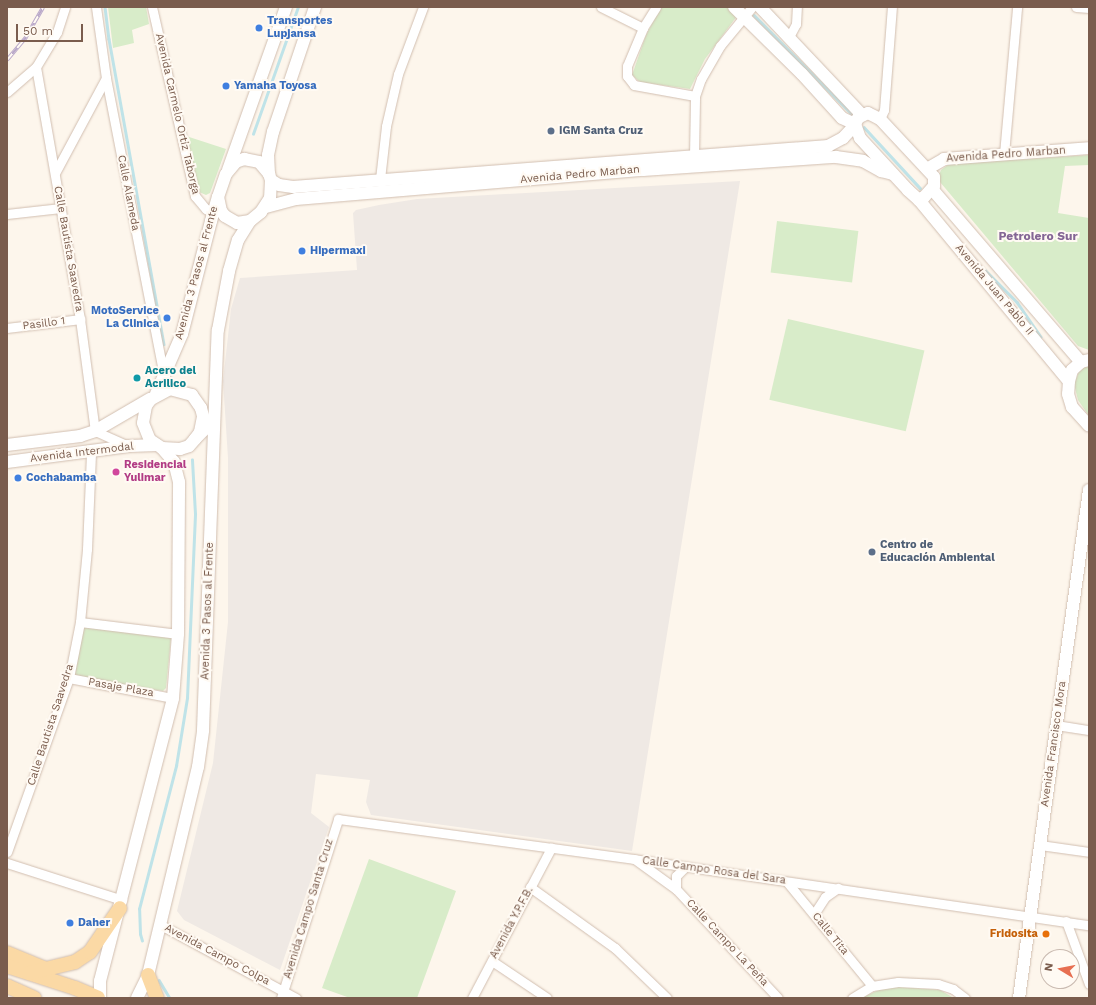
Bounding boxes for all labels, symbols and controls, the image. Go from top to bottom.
place label: Transportes Lupjansa [267,15,332,41]
scale bar [18,16,85,42]
marker: Transportes Lupjansa [254,23,264,33]
text: 50 m [23,24,53,38]
street label: Avenida Carmelo Ortiz Taborga [152,32,202,196]
place label: Yamaha Toyosa [234,79,317,93]
marker: Yamaha Toyosa [221,81,231,91]
place label: IGM Santa Cruz [559,124,643,138]
marker: IGM Santa Cruz [546,126,556,136]
street label: Avenida Pedro Marban [946,144,1066,166]
street label: Calle Alameda [114,154,142,232]
street label: Avenida Pedro Marban [520,163,640,187]
street label: Calle Bautista Saavedra [50,185,86,313]
street label: Avenida 3 Pasos al Frente [173,204,221,342]
district label: Petrolero Sur [998,230,1078,244]
street label: Avenida Juan Pablo II [952,242,1036,338]
place label: Hipermaxi [310,244,366,258]
marker: Hipermaxi [297,246,307,256]
place label: MotoService La Clinica [91,305,159,331]
marker: MotoService La Clinica [162,313,172,323]
street label: Pasillo 1 [22,315,66,333]
place label: Acero del Acrilico [145,365,196,391]
marker: Acero del Acrilico [132,373,142,383]
street label: Avenida Intermodal [29,440,135,466]
place label: Residencial Yulimar [124,459,186,485]
marker: Residencial Yulimar [111,467,121,477]
place label: Cochabamba [26,471,96,485]
marker: Cochabamba [13,473,23,483]
place label: Centro de Educación Ambiental [880,539,995,565]
street label: Avenida 3 Pasos al Frente [199,542,217,680]
marker: Centro de Educación Ambiental [867,547,877,557]
street label: Calle Bautista Saavedra [25,662,77,788]
street label: Pasaje Plaza [87,676,155,700]
street label: Avenida Francisco Mora [1039,680,1069,808]
street label: Avenida Campo Santa Cruz [281,837,337,981]
street label: Calle Campo Rosa del Sara [641,854,787,888]
street label: Avenida Y.P.F.B. [487,885,537,961]
street label: Calle Campo La Peña [683,897,771,989]
street label: Calle Tita [809,910,851,958]
place label: Daher [78,916,110,930]
marker: Daher [65,918,75,928]
street label: Avenida Campo Colpa [162,922,272,988]
place label: Fridosita [990,927,1038,941]
marker: Fridosita [1041,929,1051,939]
north arrow [1040,949,1080,989]
text: N [1042,962,1056,972]

